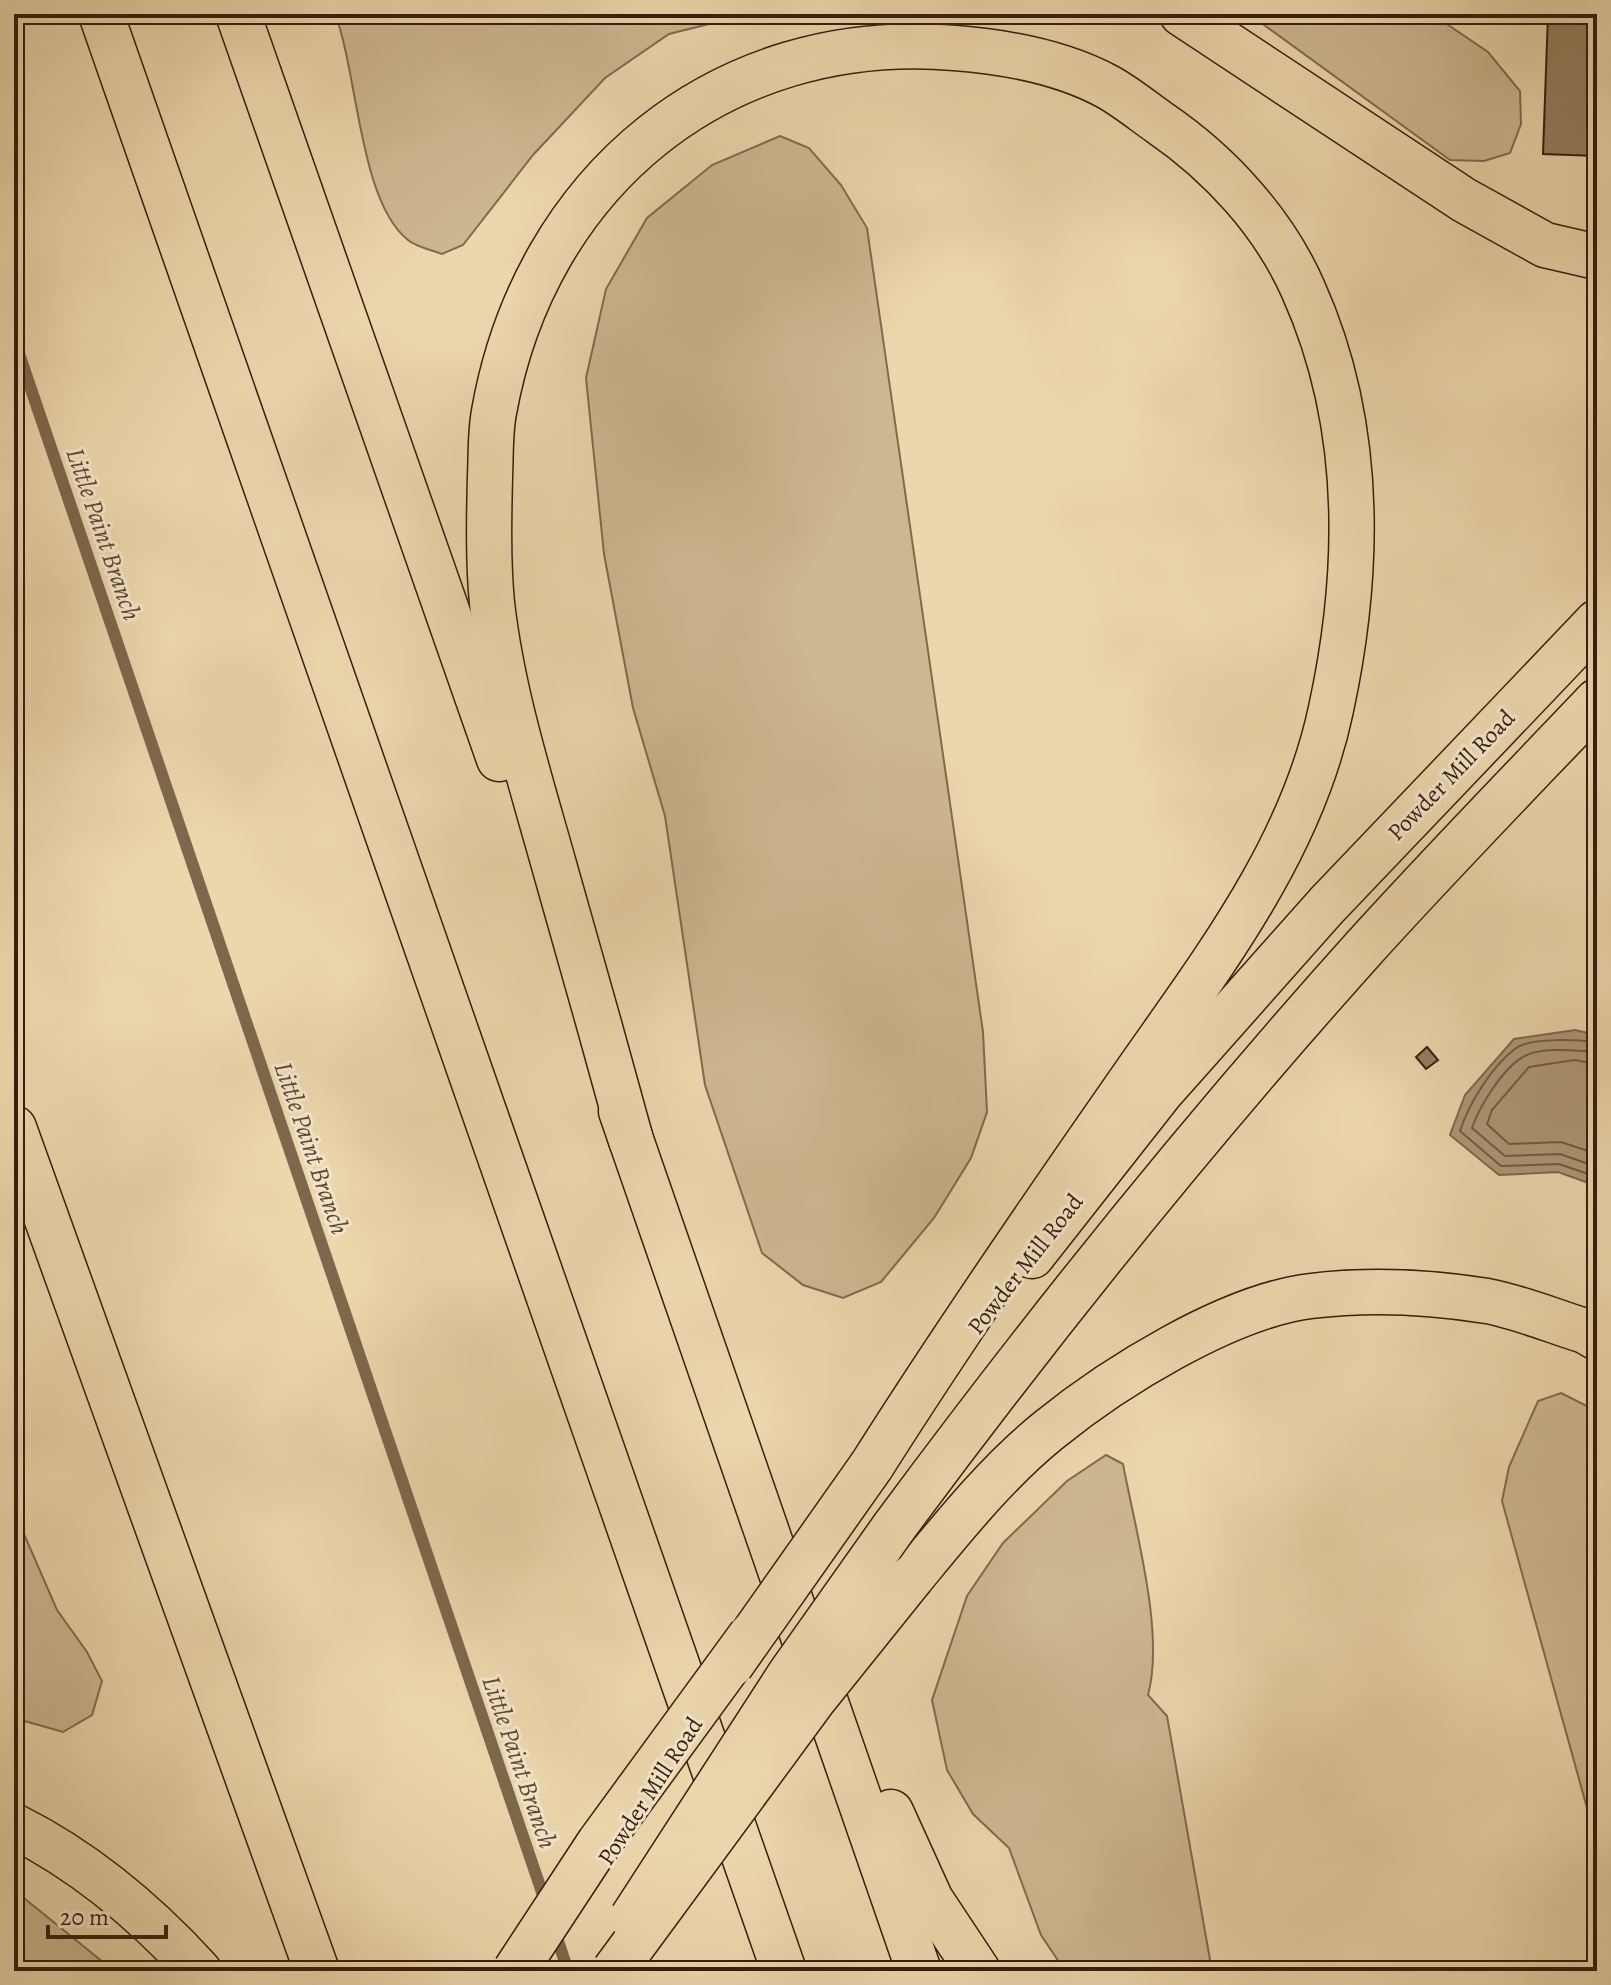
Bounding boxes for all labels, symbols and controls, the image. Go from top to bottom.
water label: Little Paint Branch [58,443,149,625]
street label: Powder Mill Road [1380,702,1522,848]
water label: Little Paint Branch [266,1057,357,1239]
street label: Powder Mill Road [960,1187,1090,1341]
water label: Little Paint Branch [474,1671,565,1853]
street label: Powder Mill Road [590,1710,710,1871]
scale bar [48,1889,166,1939]
text: 20 m [60,1901,109,1933]

